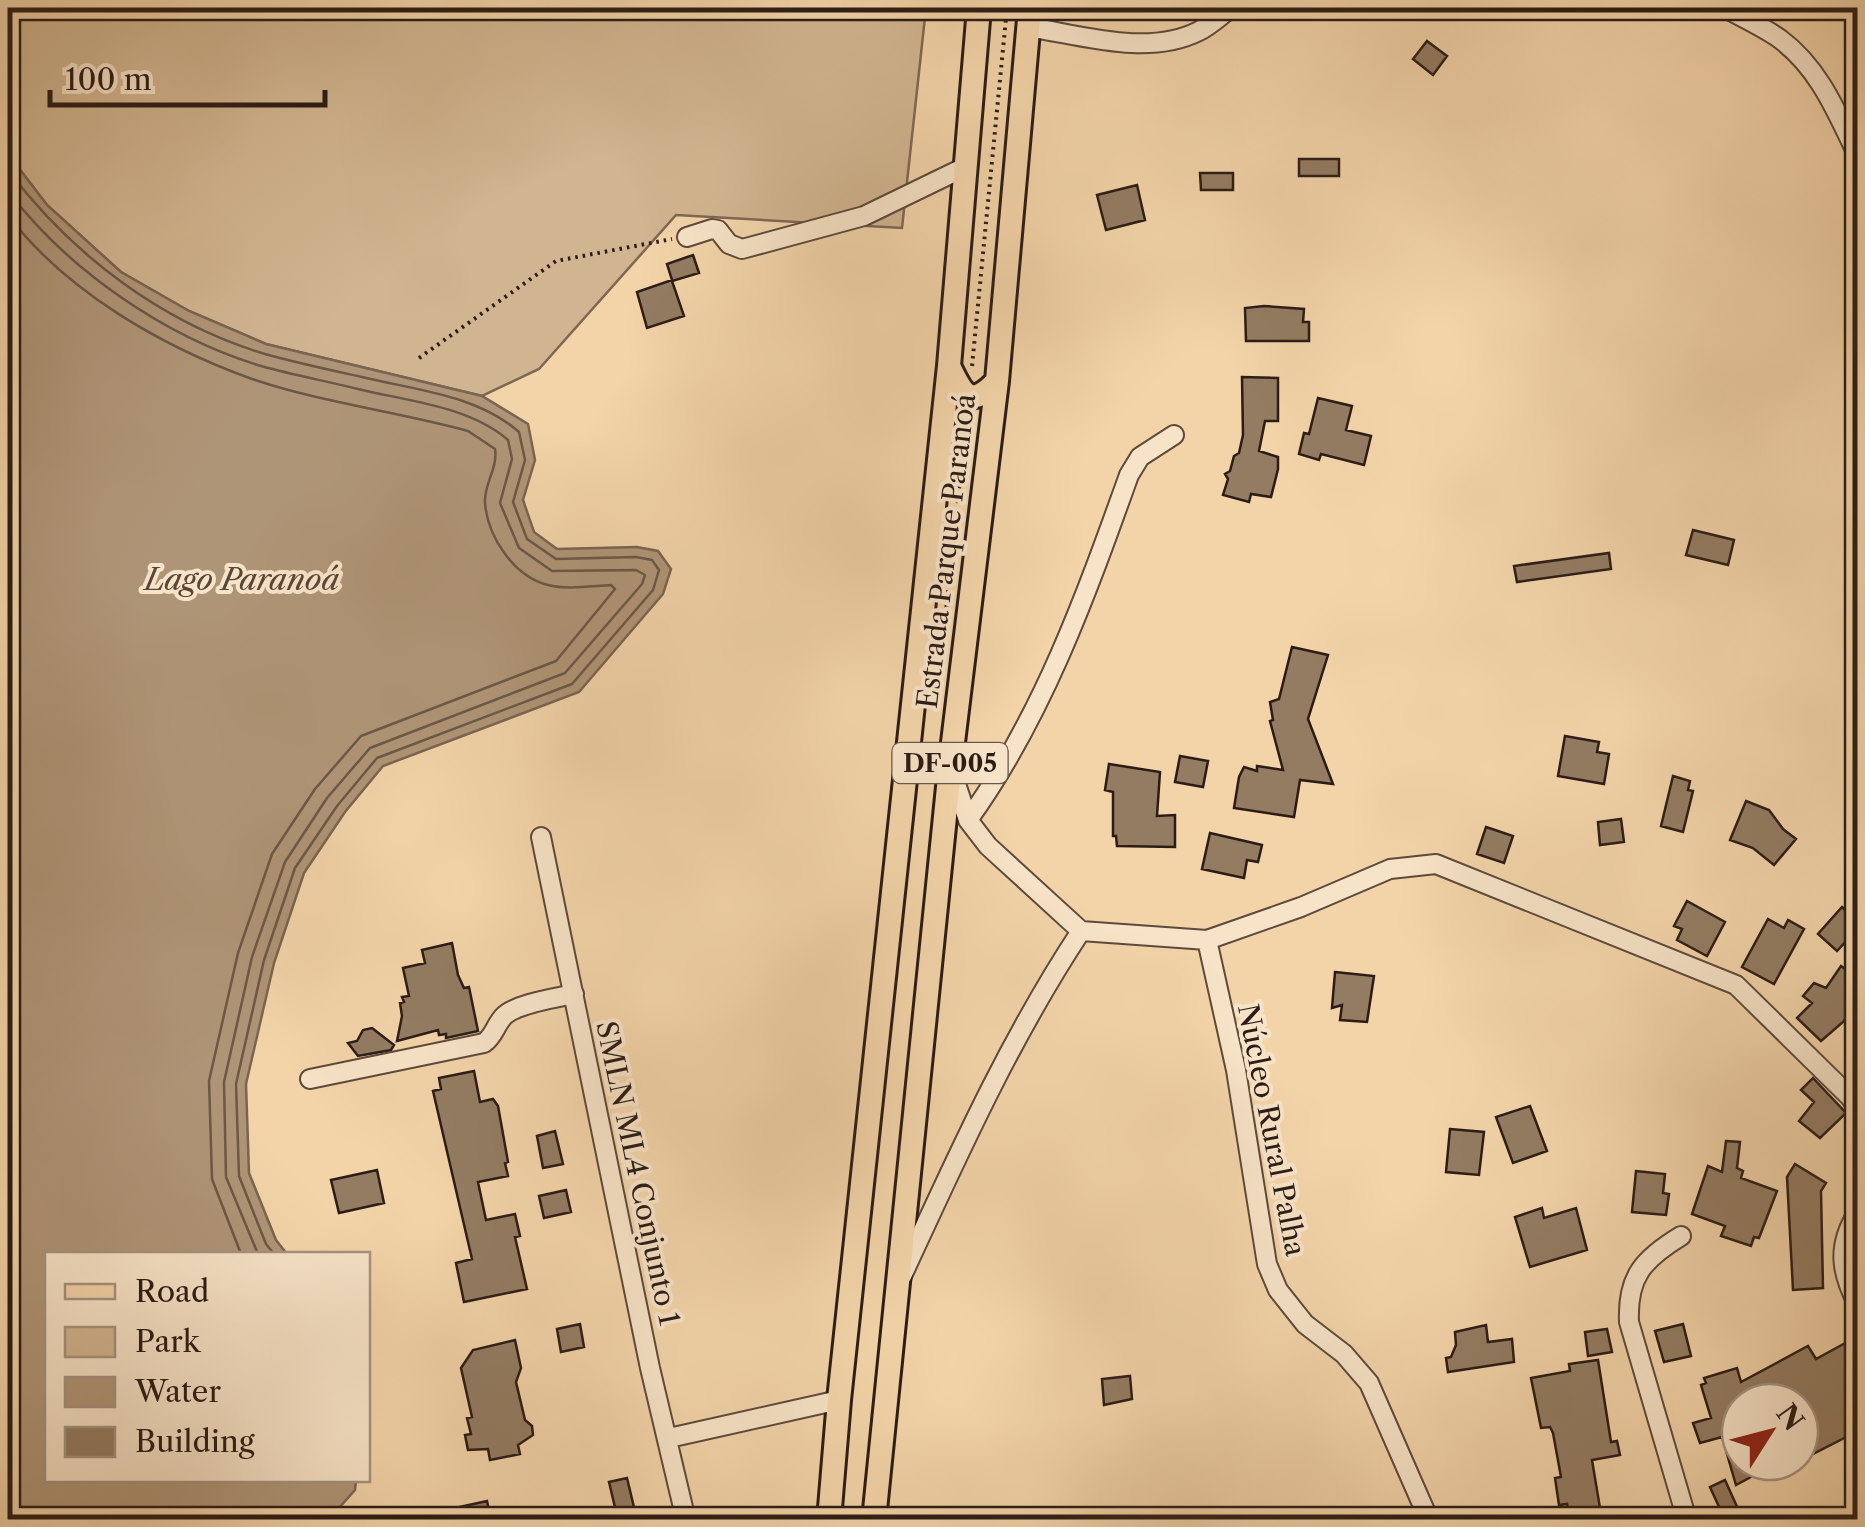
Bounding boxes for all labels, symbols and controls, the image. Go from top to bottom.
scale bar [50,45,325,107]
text: 100 m [65,61,152,98]
street label: Estrada Parque Paranoá [910,391,982,710]
water label: Lago Paranoá [143,561,340,598]
road number: DF-005 [892,743,1008,783]
street label: Núcleo Rural Palha [1231,1001,1313,1259]
street label: SMLN ML4 Conjunto 1 [589,1018,687,1328]
legend [45,1252,370,1482]
text: Road [135,1273,209,1310]
text: Park [135,1323,202,1360]
text: Water [134,1373,221,1410]
north arrow [1720,1382,1820,1482]
text: N [1769,1397,1811,1437]
text: Building [135,1423,255,1460]

